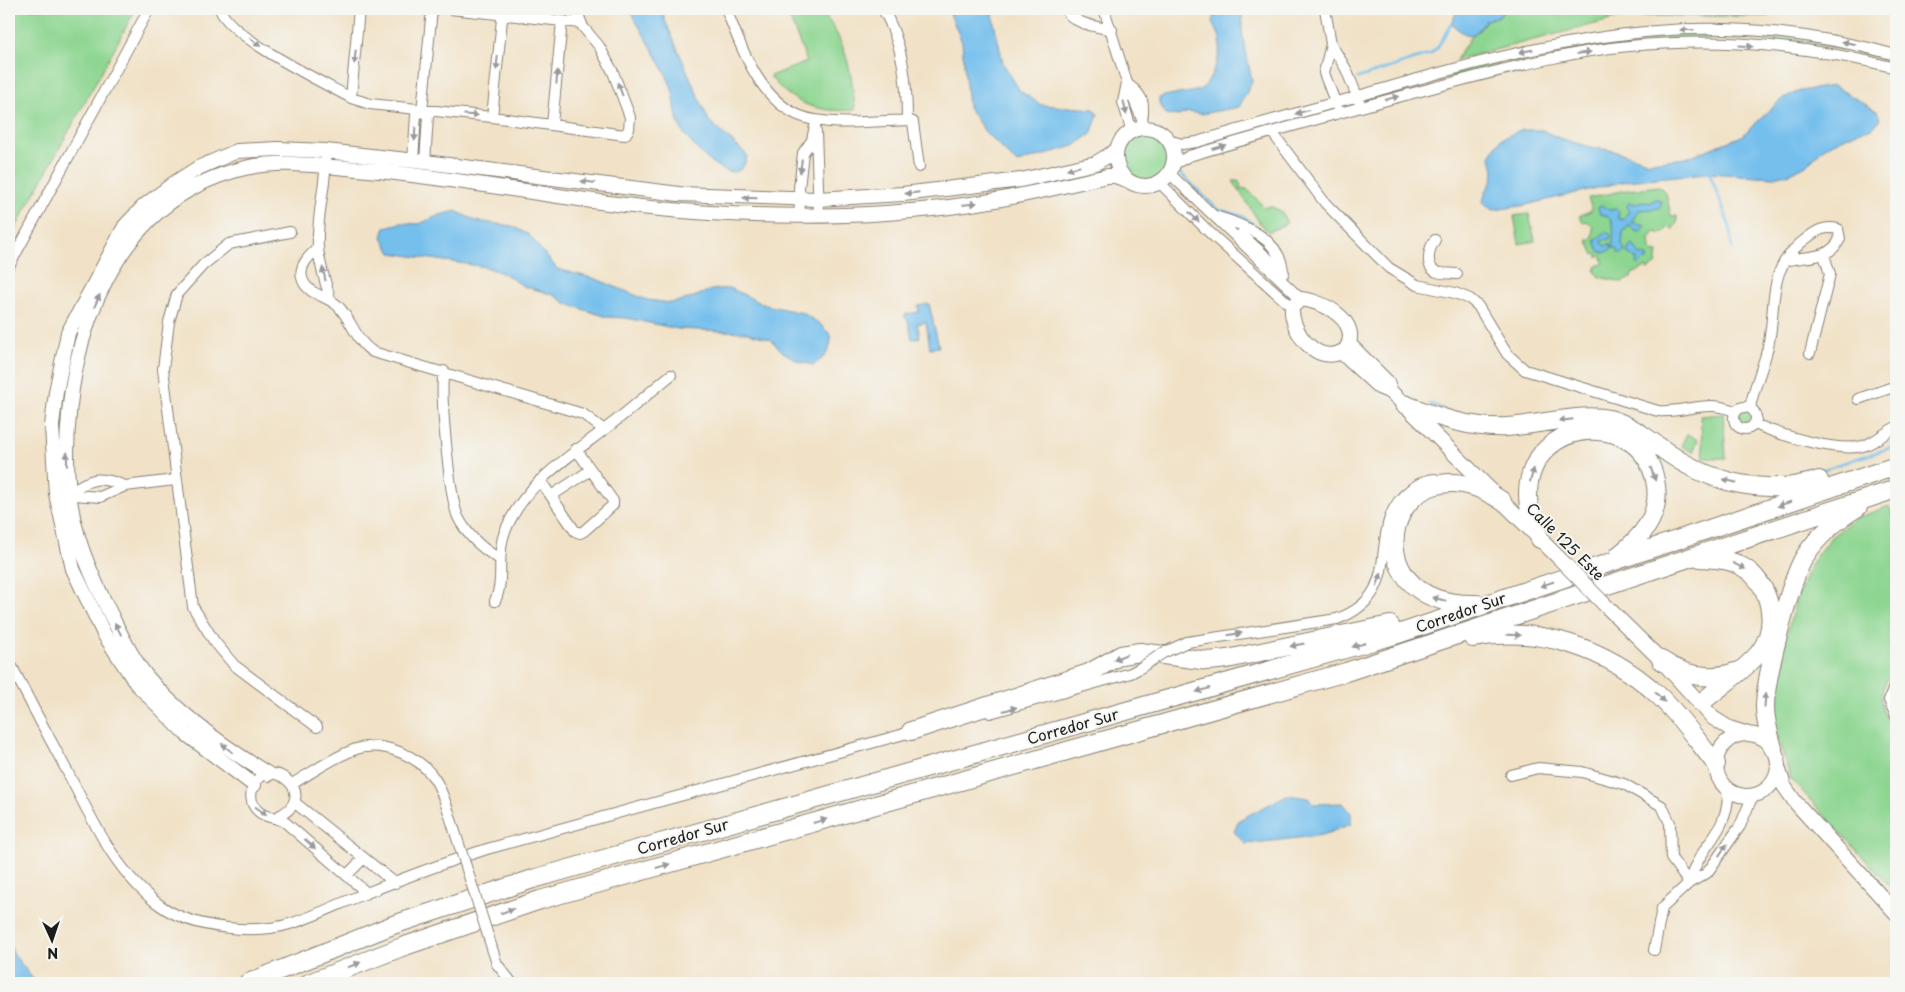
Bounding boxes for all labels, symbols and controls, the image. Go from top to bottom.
one-way arrow [1679,26,1695,34]
one-way arrow [248,37,261,48]
one-way arrow [1841,39,1857,47]
one-way arrow [1738,42,1754,50]
one-way arrow [1518,47,1534,55]
one-way arrow [1576,48,1592,56]
one-way arrow [351,50,359,66]
one-way arrow [493,55,501,71]
one-way arrow [553,68,561,84]
one-way arrow [616,81,624,96]
one-way arrow [1384,93,1399,101]
one-way arrow [1121,100,1129,115]
one-way arrow [1295,108,1310,116]
one-way arrow [463,112,479,120]
one-way arrow [411,127,419,143]
one-way arrow [1211,143,1226,151]
one-way arrow [797,159,805,175]
one-way arrow [1065,165,1080,173]
one-way arrow [580,178,596,186]
one-way arrow [904,189,920,197]
one-way arrow [742,193,758,201]
one-way arrow [962,200,978,208]
one-way arrow [1188,211,1200,223]
one-way arrow [320,266,328,281]
one-way arrow [93,294,101,308]
one-way arrow [1558,416,1574,424]
one-way arrow [63,451,71,467]
one-way arrow [1650,467,1657,482]
one-way arrow [1528,468,1536,483]
one-way arrow [1722,477,1737,485]
street label: Calle 125 Este [1522,497,1610,585]
one-way arrow [1776,500,1791,508]
one-way arrow [1732,561,1747,570]
one-way arrow [1376,573,1383,588]
one-way arrow [1539,580,1554,588]
street label: Corredor Sur [1412,585,1509,638]
one-way arrow [1432,595,1447,603]
one-way arrow [114,622,122,636]
one-way arrow [1227,630,1243,638]
one-way arrow [1506,631,1522,639]
one-way arrow [1289,641,1304,649]
one-way arrow [1352,642,1367,650]
one-way arrow [1112,653,1127,661]
one-way arrow [1195,686,1211,694]
one-way arrow [1653,691,1665,703]
one-way arrow [1762,692,1770,708]
street label: Corredor Sur [1024,702,1121,750]
one-way arrow [1002,704,1017,712]
one-way arrow [221,742,234,753]
one-way arrow [254,806,268,816]
street label: Corredor Sur [634,812,731,860]
one-way arrow [812,817,827,825]
one-way arrow [304,838,316,850]
one-way arrow [1718,843,1728,857]
one-way arrow [656,861,671,869]
one-way arrow [500,907,515,914]
north arrow [28,914,78,964]
text: N [47,943,59,964]
one-way arrow [347,961,361,969]

